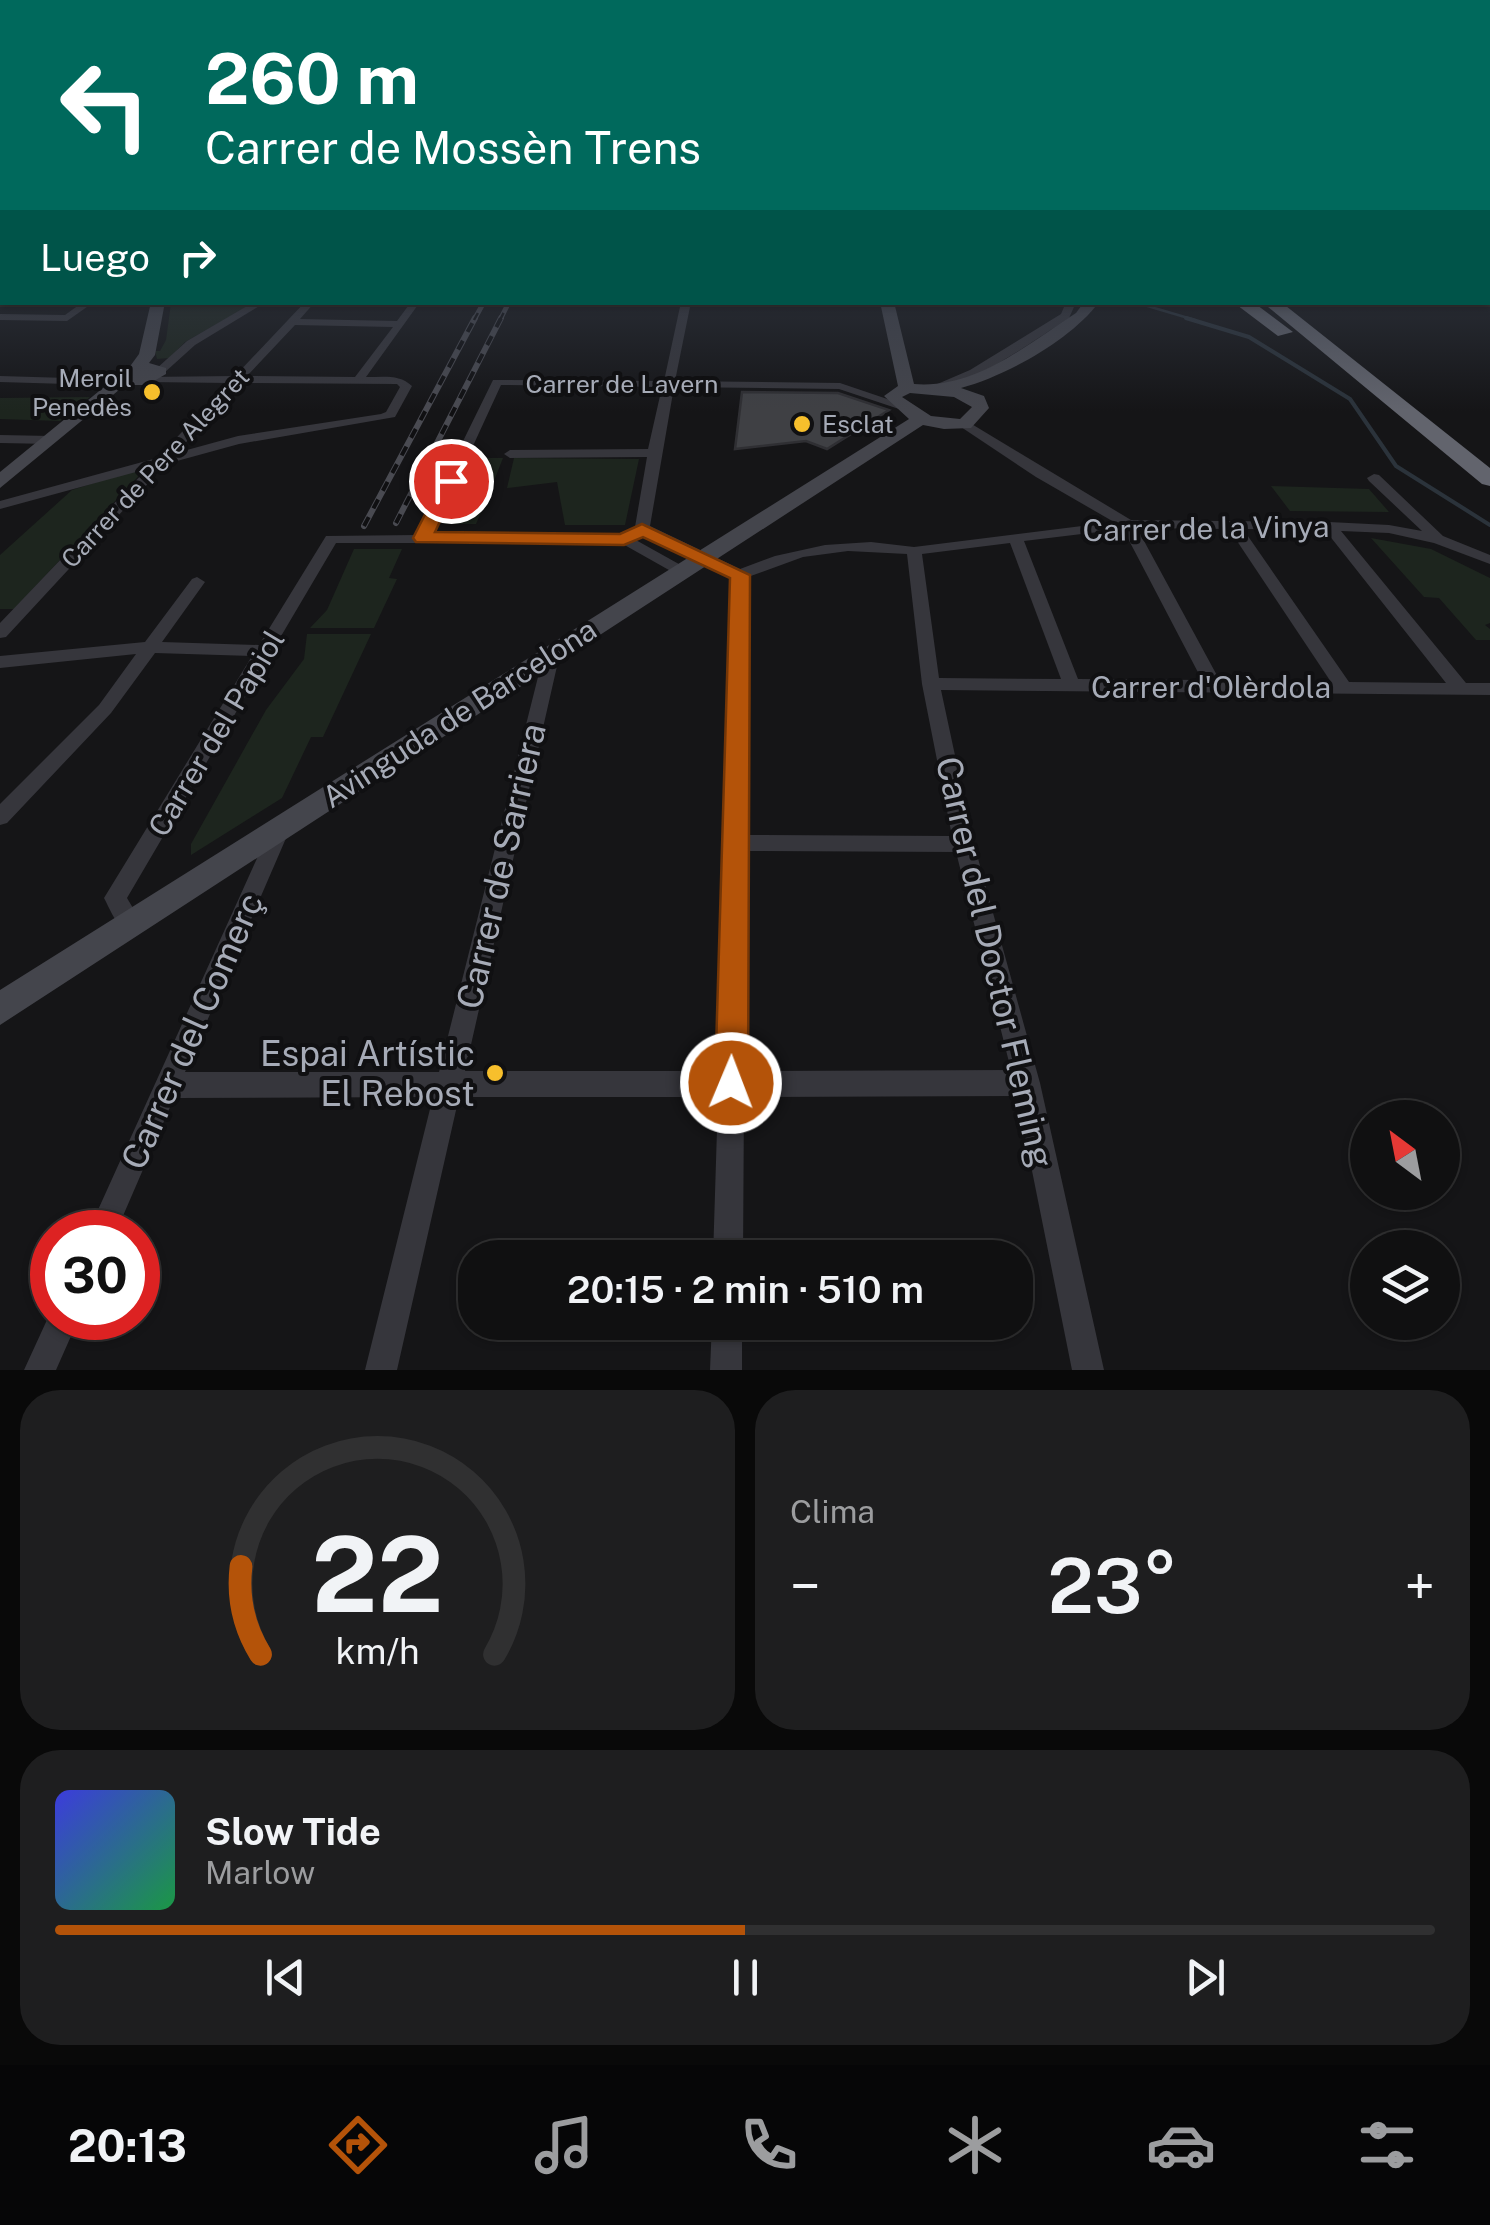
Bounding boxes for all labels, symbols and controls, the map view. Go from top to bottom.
text: 260 m [205,37,419,120]
icon: left [40,40,170,170]
text: Carrer de Mossèn Trens [205,121,701,174]
icon: right [170,230,225,285]
text: Luego [40,235,150,280]
street label: Carrer de Pere Alegret [55,362,255,574]
place label: Meroil Penedès [32,363,132,422]
street label: Carrer de Lavern [525,369,719,399]
marker: Meroil Penedès [141,381,163,403]
place label: Esclat [822,409,894,439]
marker: Esclat [791,413,813,435]
pin [409,439,494,524]
icon: arrive [424,454,479,509]
street label: Carrer de la Vinya [1082,508,1330,548]
street label: Avinguda de Barcelona [315,611,603,815]
street label: Carrer del Papiol [140,623,292,843]
street label: Carrer d'Olèrdola [1091,669,1331,705]
street label: Carrer de Sarriera [448,719,554,1013]
street label: Carrer del Doctor Fleming [928,752,1062,1172]
street label: Carrer del Comerç [113,887,271,1175]
position arrow [679,1031,783,1135]
place label: Espai Artístic El Rebost [260,1033,475,1114]
marker: Espai Artístic El Rebost [484,1062,506,1084]
north arrow [1350,1100,1460,1210]
map controls [1350,1100,1460,1340]
speed limit sign: 30 [30,1210,160,1340]
button: layers [1350,1230,1460,1340]
text: 20:15 · 2 min · 510 m [567,1267,924,1312]
text: Clima [790,1493,875,1530]
text: 22 [311,1513,444,1635]
text: 23° [1047,1542,1178,1630]
text: − [790,1554,821,1618]
text: + [1404,1554,1435,1618]
text: km/h [335,1630,420,1672]
text: Slow Tide [205,1809,381,1854]
text: Marlow [205,1854,315,1891]
icon: previous [258,1950,313,2005]
icon: pause [718,1950,773,2005]
icon: next [1178,1950,1233,2005]
icon: directions [323,2110,393,2180]
icon: music [529,2110,599,2180]
icon: phone [734,2110,804,2180]
icon: climate [940,2110,1010,2180]
icon: car [1146,2110,1216,2180]
icon: filters [1352,2110,1422,2180]
text: 20:13 [68,2119,187,2172]

